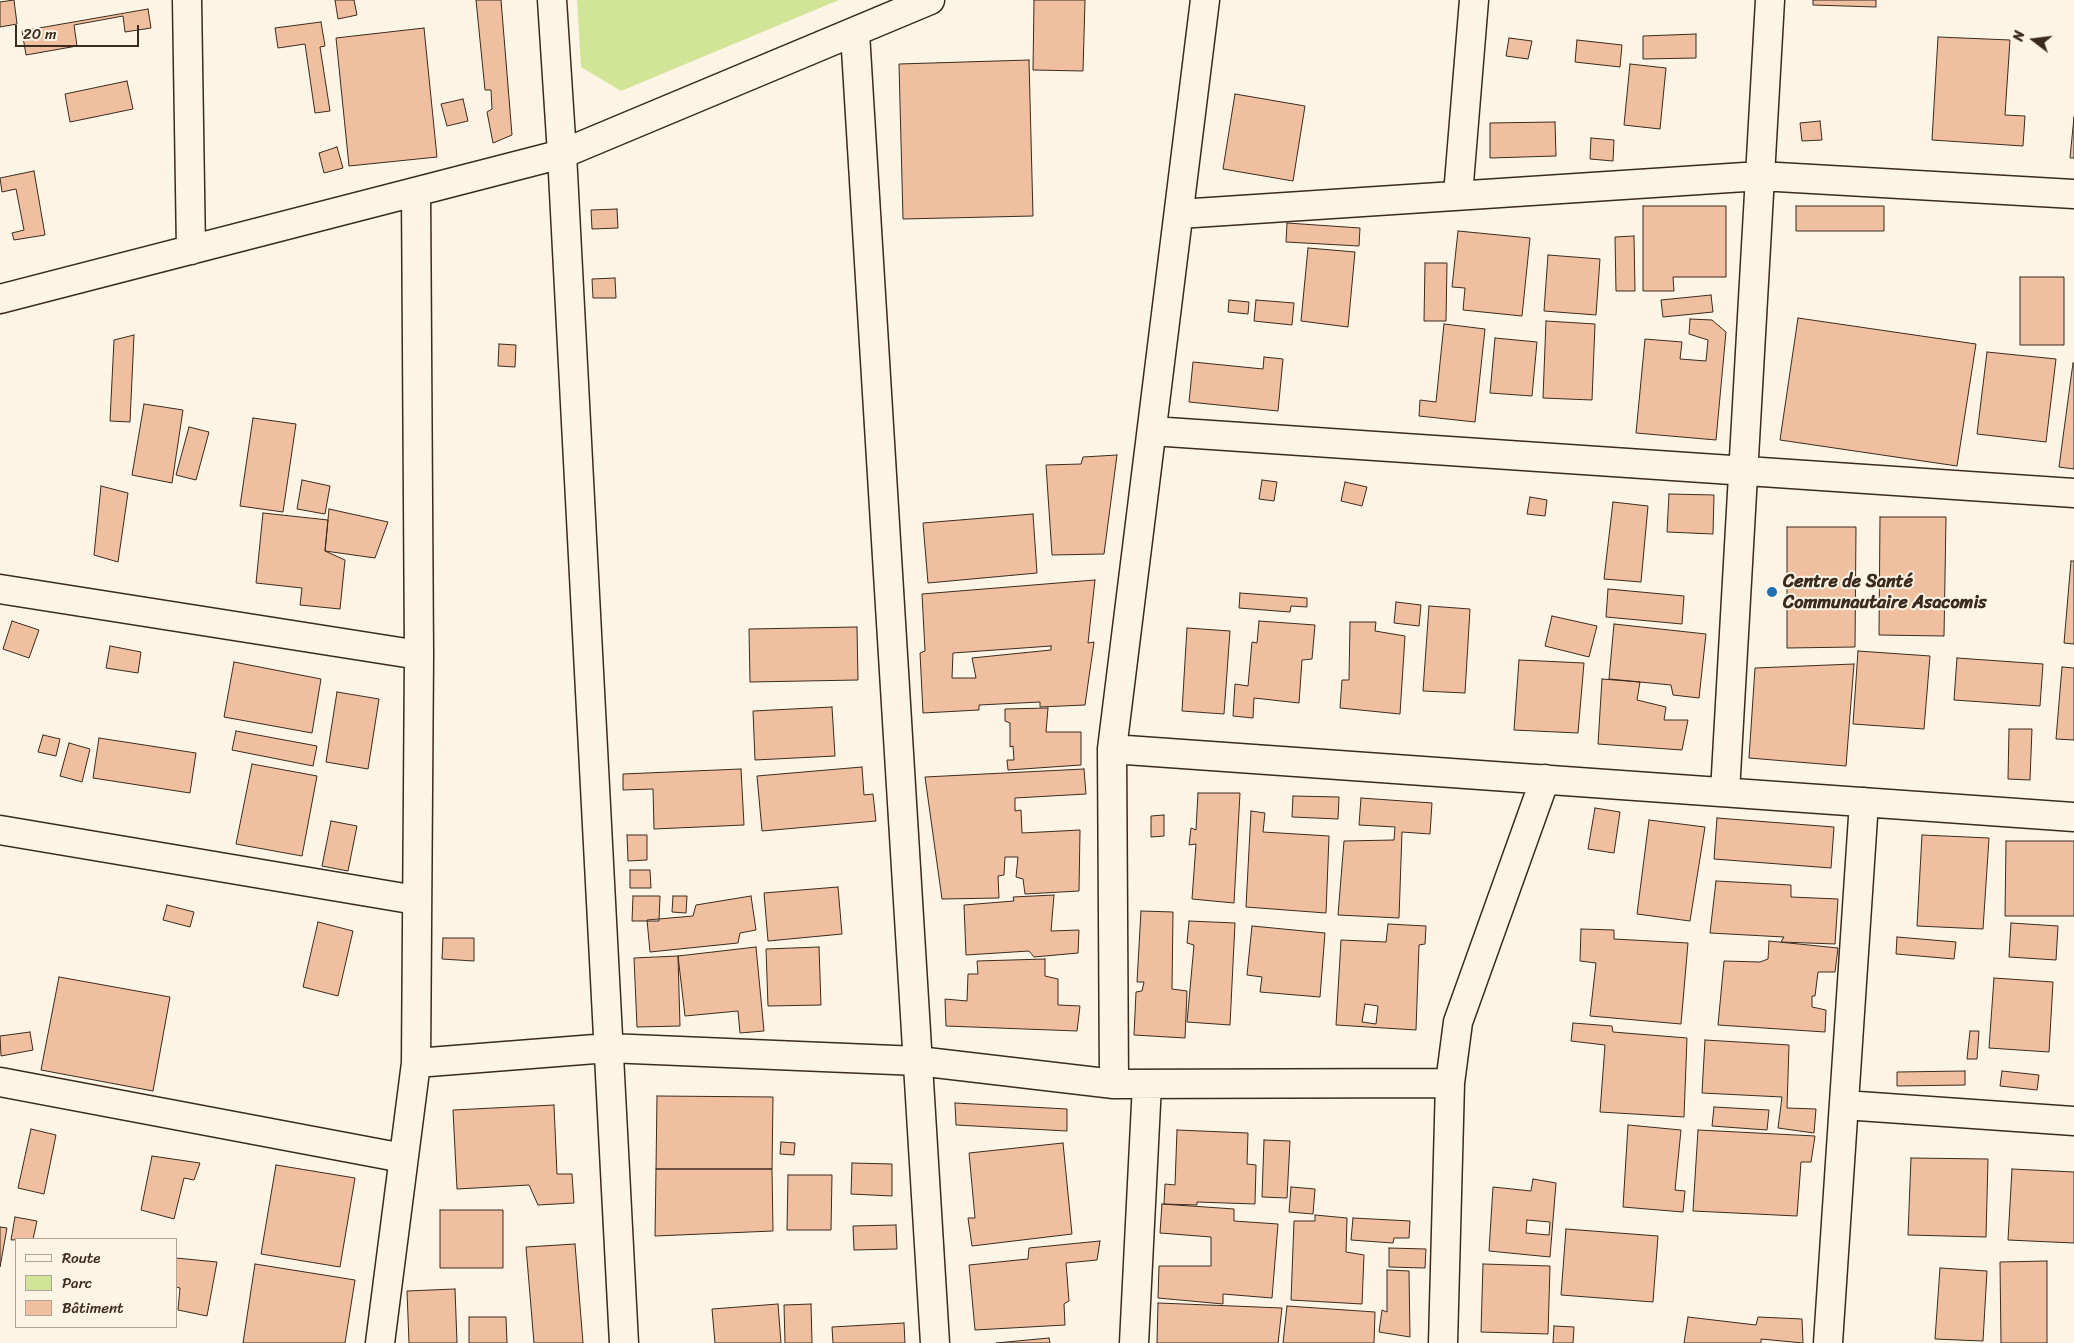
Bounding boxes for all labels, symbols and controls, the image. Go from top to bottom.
scale bar [18,15,141,47]
north arrow [2009,15,2059,65]
text: 20 m [23,21,57,47]
text: N [2006,28,2032,44]
place label: Centre de Santé Communautaire Asacomis [1783,571,1987,614]
marker: Centre de Santé Communautaire Asacomis [1765,585,1779,599]
legend [15,1238,178,1328]
text: Route [62,1245,101,1271]
text: Parc [62,1270,92,1296]
text: Bâtiment [62,1295,124,1321]

